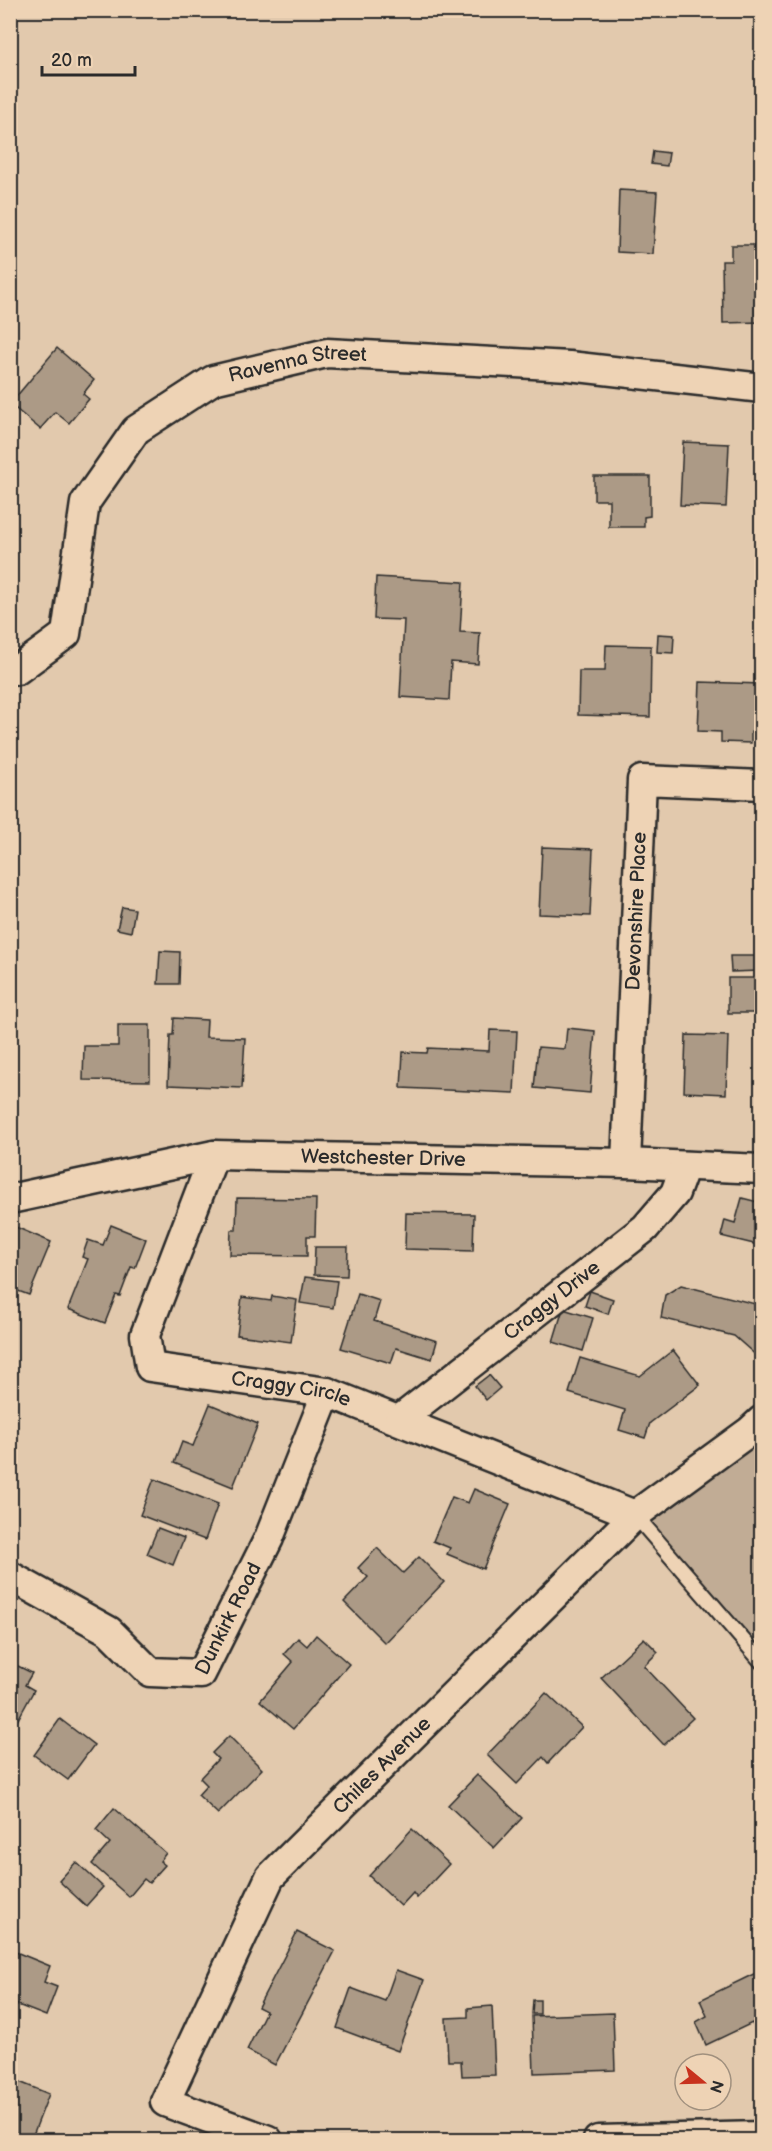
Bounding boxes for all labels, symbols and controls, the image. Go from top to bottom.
scale bar [42,39,135,77]
text: 20 m [51,50,92,71]
street label: Ravenna Street [226,341,367,388]
street label: Devonshire Place [621,831,652,991]
street label: Westchester Drive [301,1145,466,1172]
street label: Craggy Drive [499,1255,605,1346]
street label: Craggy Circle [230,1367,355,1412]
street label: Dunkirk Road [191,1559,267,1679]
street label: Chiles Avenue [328,1712,436,1820]
north arrow [673,2052,733,2112]
text: N [705,2078,727,2095]

